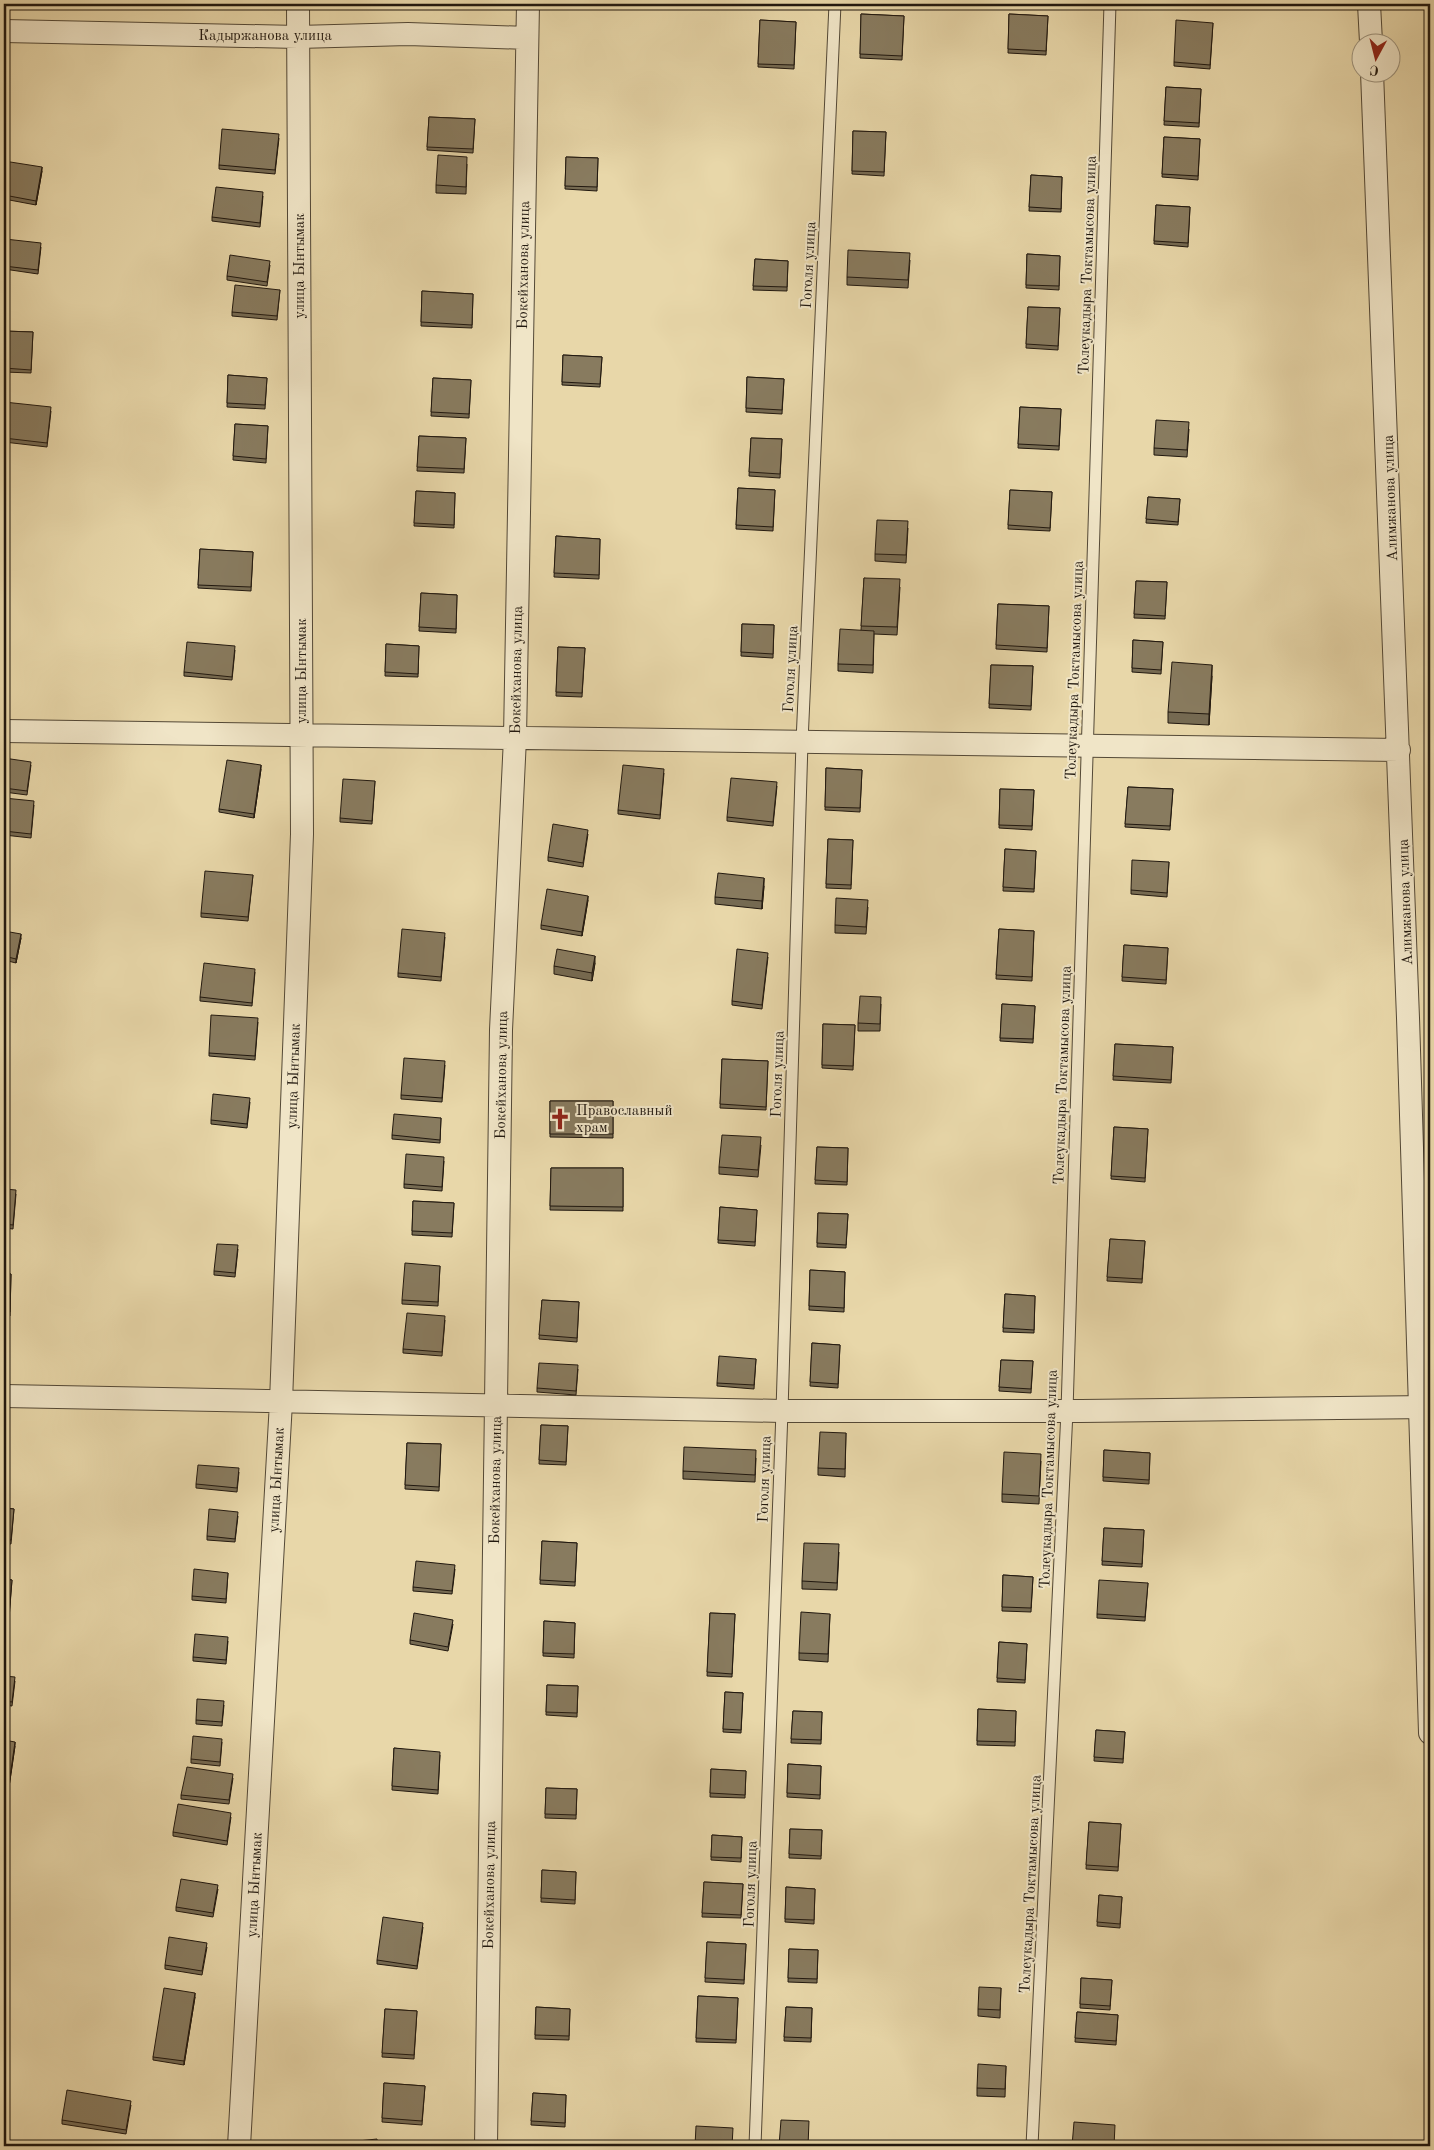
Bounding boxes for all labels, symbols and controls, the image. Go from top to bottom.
street label: Кадыржанова улица [198,29,332,44]
north arrow [1352,32,1402,82]
text: С [1369,62,1380,77]
street label: Толеукадыра Токтамысова улица [1077,155,1100,375]
street label: Бокейханова улица [516,200,533,329]
street label: улица Ынтымак [293,213,308,319]
street label: Гоголя улица [800,221,819,309]
street label: Алимжанова улица [1382,434,1401,562]
street label: Толеукадыра Токтамысова улица [1064,560,1087,780]
street label: Бокейханова улица [509,605,526,734]
street label: улица Ынтымак [295,618,310,724]
street label: Гоголя улица [782,625,801,713]
street label: Алимжанова улица [1397,838,1416,966]
street label: Толеукадыра Токтамысова улица [1052,965,1075,1185]
street label: Бокейханова улица [494,1010,511,1139]
street label: улица Ынтымак [285,1023,304,1129]
street label: Гоголя улица [769,1030,788,1118]
place label: Православный храм [576,1104,673,1136]
church icon: Православный храм [547,1106,573,1132]
street label: Толеукадыра Токтамысова улица [1038,1369,1061,1589]
street label: Бокейханова улица [488,1415,505,1544]
street label: улица Ынтымак [267,1427,288,1533]
street label: Гоголя улица [756,1435,775,1523]
street label: Толеукадыра Токтамысова улица [1018,1774,1045,1994]
street label: Бокейханова улица [482,1820,499,1949]
street label: улица Ынтымак [245,1832,266,1938]
street label: Гоголя улица [742,1840,761,1928]

